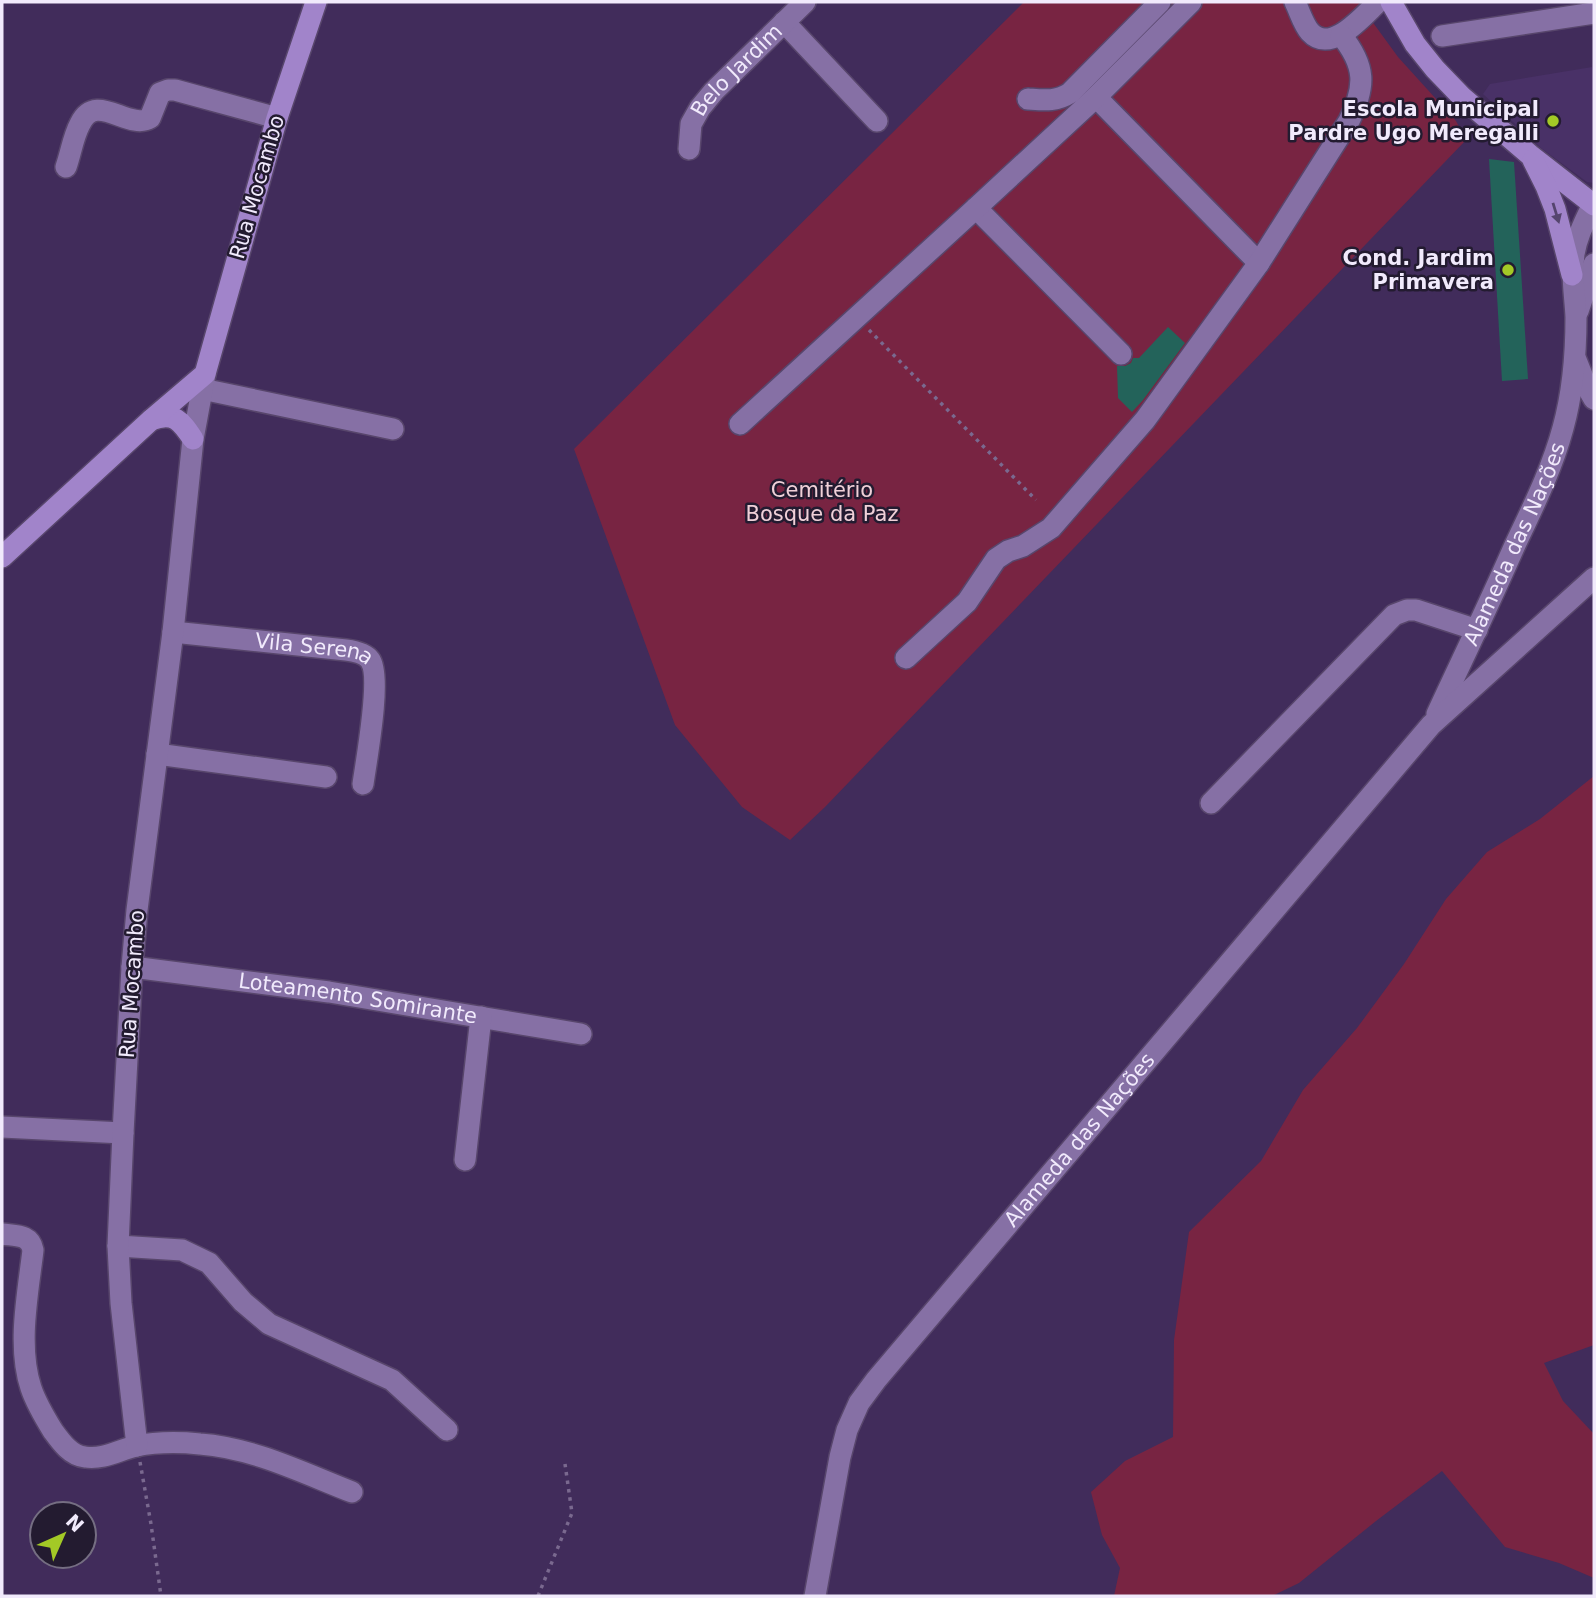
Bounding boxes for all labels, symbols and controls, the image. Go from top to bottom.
street label: Belo Jardim [686,19,787,120]
place label: Escola Municipal Pardre Ugo Meregalli [1288,97,1539,145]
street label: Rua Mocambo [225,112,289,262]
marker: Escola Municipal Pardre Ugo Meregalli [1545,113,1561,129]
one-way arrow [1551,203,1561,224]
place label: Cond. Jardim Primavera [1342,246,1494,294]
marker: Cond. Jardim Primavera [1500,262,1516,278]
street label: Alameda das Nações [1459,439,1570,649]
park label: Cemitério Bosque da Paz [746,478,898,526]
street label: Vila Serena [254,629,378,670]
street label: Rua Mocambo [115,909,149,1059]
street label: Loteamento Somirante [237,969,479,1029]
street label: Alameda das Nações [999,1048,1160,1232]
north arrow [28,1500,98,1570]
text: N [62,1510,88,1536]

